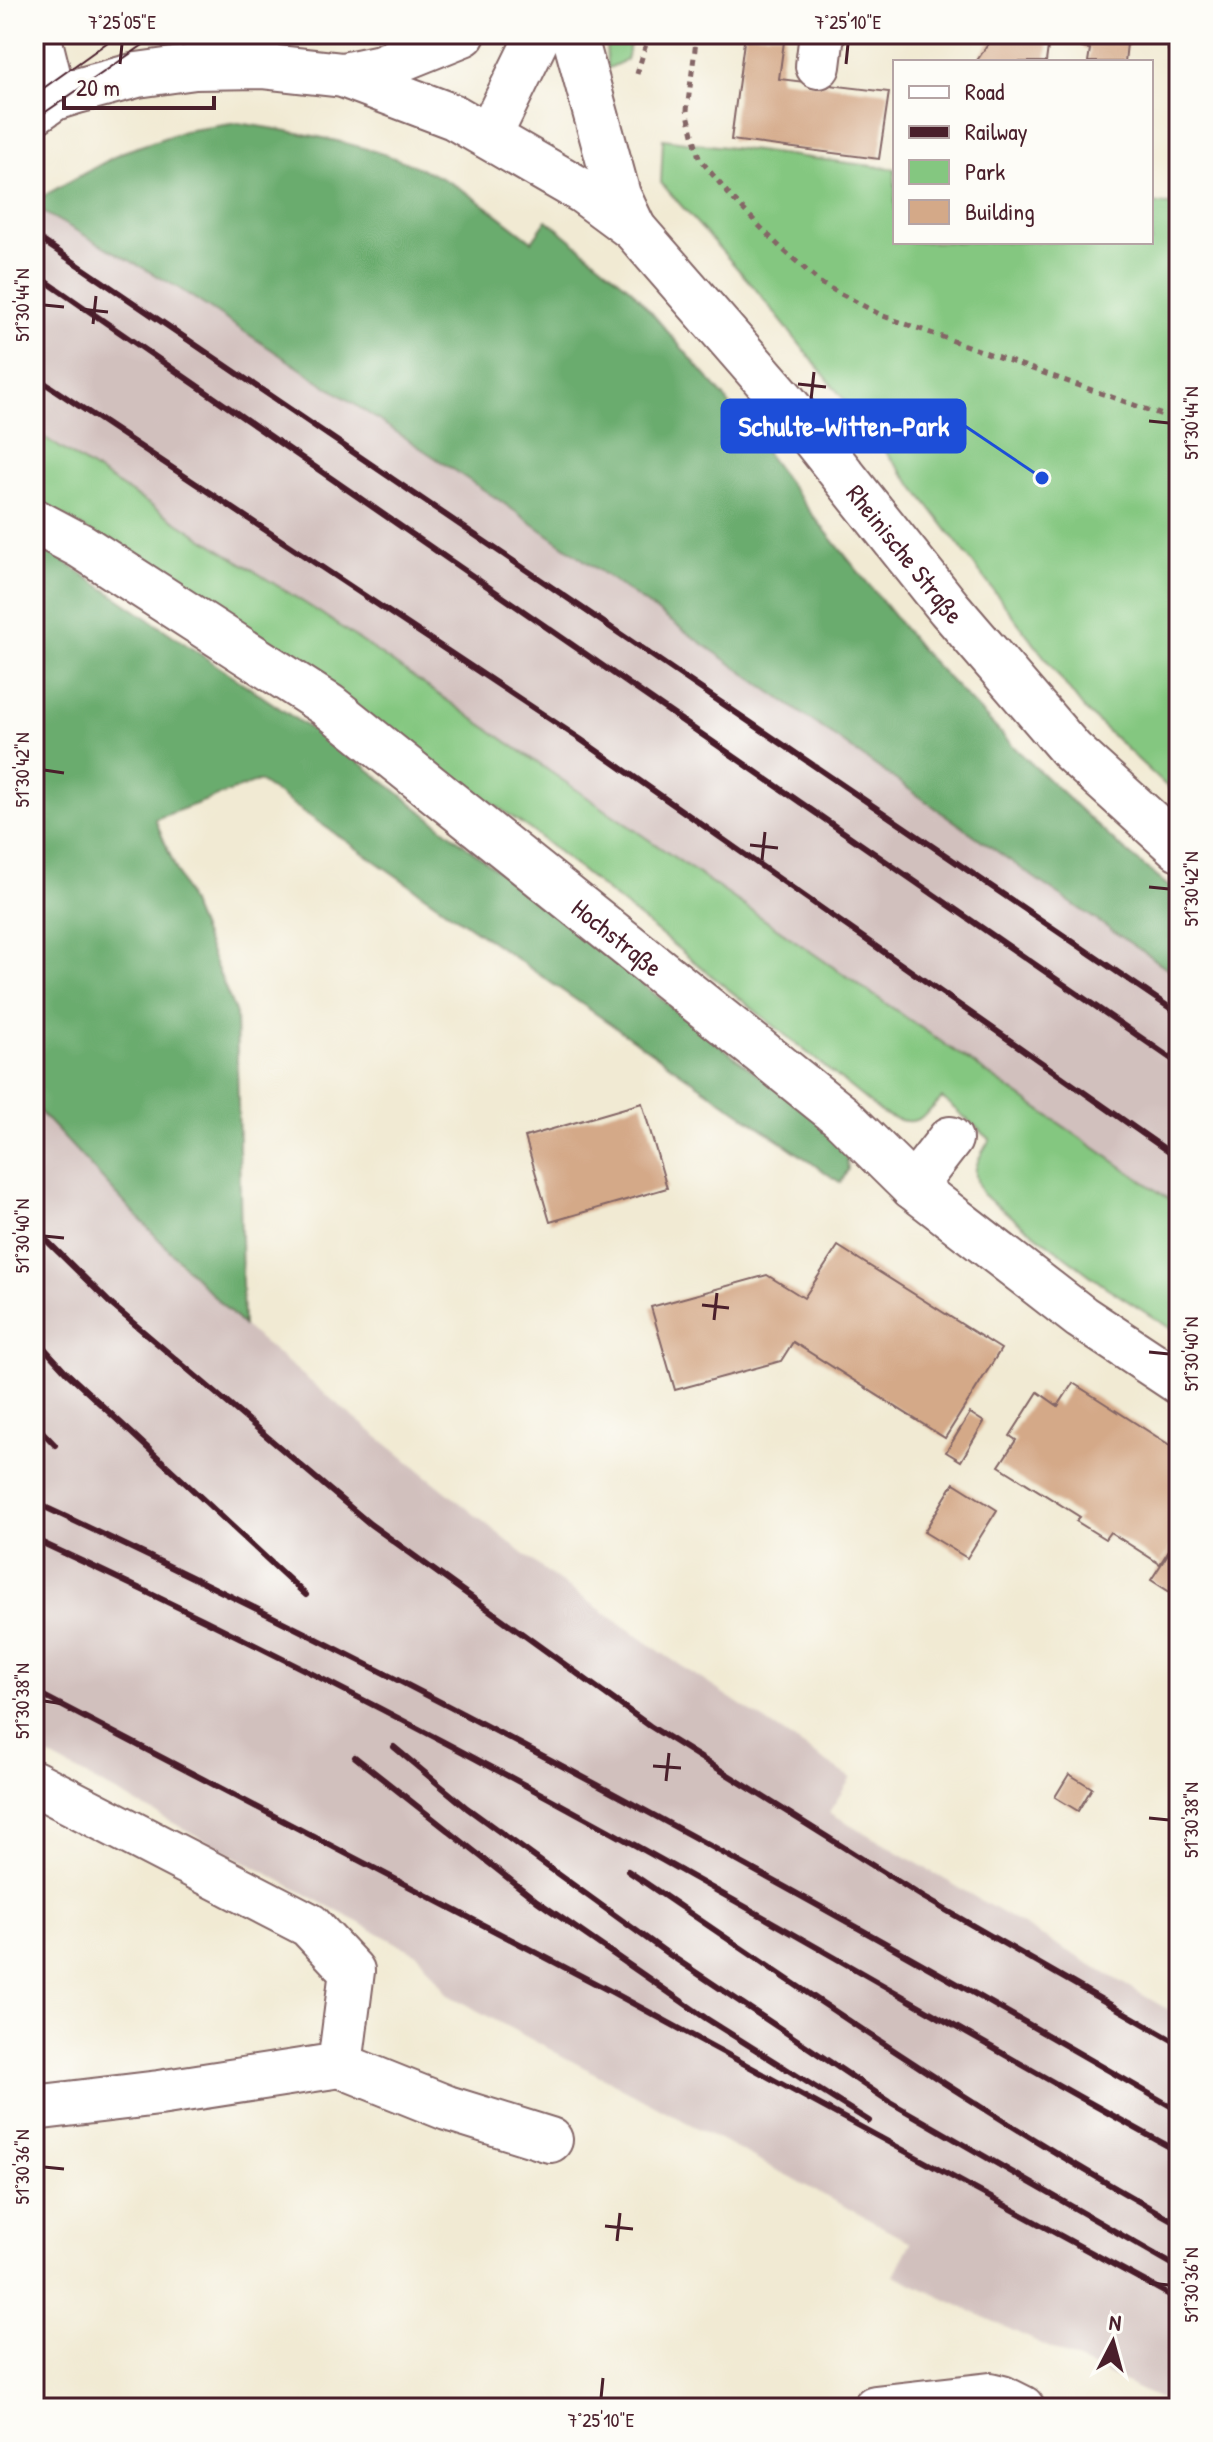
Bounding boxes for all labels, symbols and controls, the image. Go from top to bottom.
text: 7°25'05"E [88,8,156,35]
text: 7°25'10"E [815,8,882,35]
scale bar [64,60,214,110]
legend [893,60,1153,244]
text: 20 m [76,71,120,103]
text: Road [965,75,1004,107]
text: Railway [965,115,1028,147]
text: Park [965,155,1005,187]
text: Building [965,195,1035,227]
text: 51°30'44"N [8,268,35,342]
text: 51°30'44"N [1177,386,1204,460]
callout: Schulte-Witten-Park [722,400,965,452]
text: Schulte-Witten-Park [739,407,950,445]
street label: Rheinische Straße [839,477,972,631]
text: 51°30'42"N [8,732,35,808]
text: 51°30'42"N [1177,851,1204,927]
street label: Hochstraße [565,890,670,984]
text: 51°30'40"N [8,1199,35,1273]
text: 51°30'40"N [1177,1317,1204,1391]
text: 51°30'38"N [8,1663,35,1739]
text: 51°30'38"N [1177,1782,1204,1858]
text: 51°30'36"N [8,2129,35,2205]
text: 51°30'36"N [1177,2247,1204,2323]
north arrow [1073,2302,1153,2382]
text: N [1108,2307,1123,2338]
text: 7°25'10"E [568,2406,635,2433]

